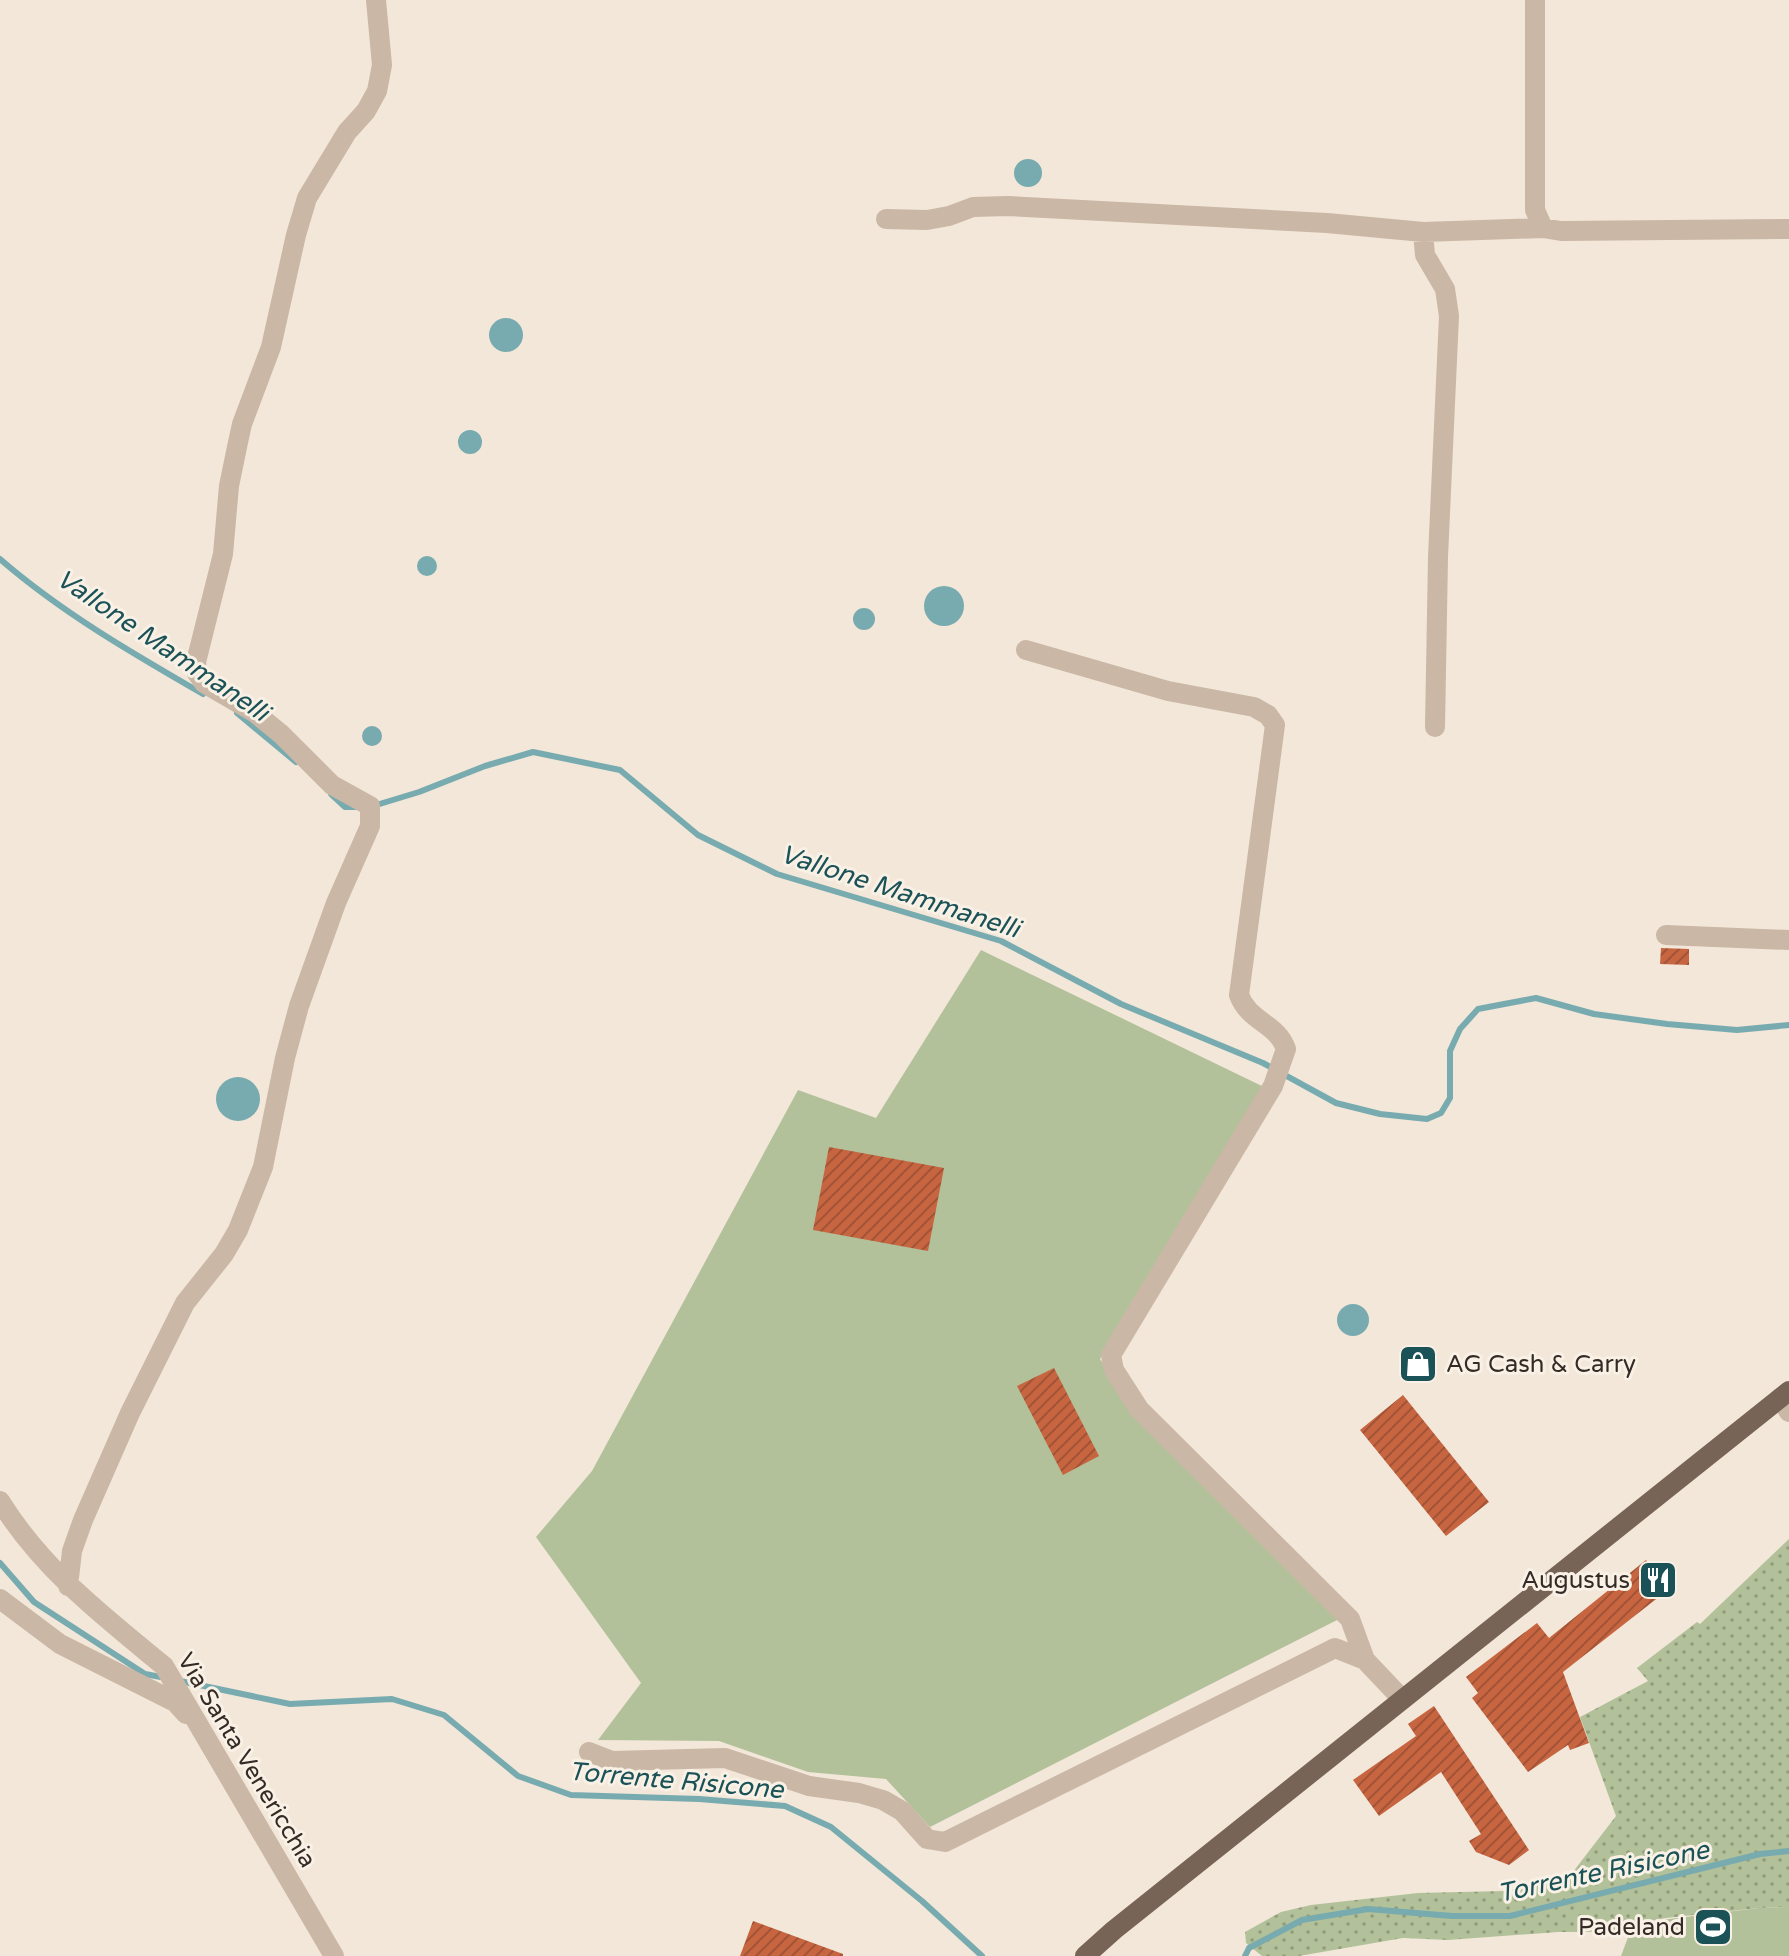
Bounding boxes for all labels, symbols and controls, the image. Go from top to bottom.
water label: Vallone Mammanelli [51,563,278,730]
water label: Vallone Mammanelli [776,838,1027,946]
shop icon: AG Cash & Carry [1397,1343,1439,1385]
place label: AG Cash & Carry [1446,1350,1636,1379]
restaurant icon: Augustus [1637,1559,1679,1601]
place label: Augustus [1521,1566,1630,1595]
street label: Via Santa Venericchia [171,1648,322,1873]
water label: Torrente Risicone [567,1756,786,1805]
water label: Torrente Risicone [1495,1834,1713,1909]
sports icon: Padeland [1692,1906,1734,1948]
place label: Padeland [1578,1913,1685,1942]

